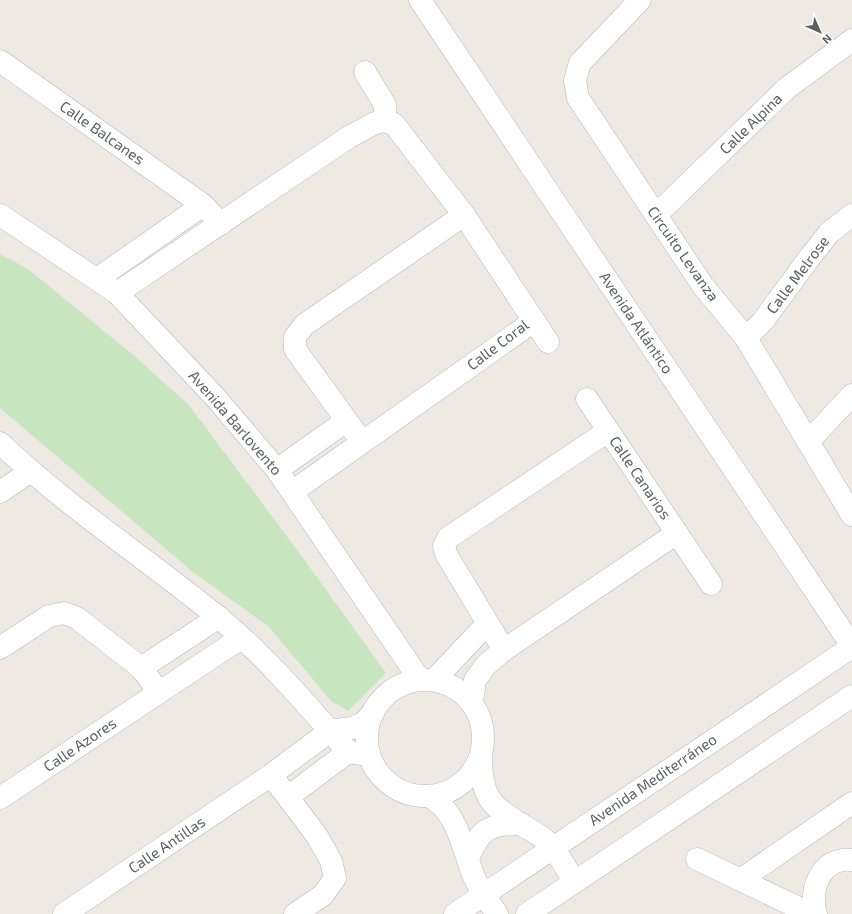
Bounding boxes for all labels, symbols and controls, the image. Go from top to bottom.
north arrow [800,12,840,52]
text: N [820,32,835,47]
street label: Calle Alpina [715,89,785,158]
street label: Calle Balcanes [57,96,148,168]
street label: Circuito Levanza [644,203,723,304]
street label: Calle Melrose [762,232,832,317]
street label: Avenida Atlántico [596,268,677,377]
street label: Calle Coral [463,315,532,373]
street label: Avenida Barlovento [185,366,286,478]
street label: Calle Canarios [606,432,675,523]
street label: Calle Azores [40,713,119,775]
street label: Avenida Mediterráneo [585,730,720,829]
street label: Calle Antillas [125,812,208,877]

